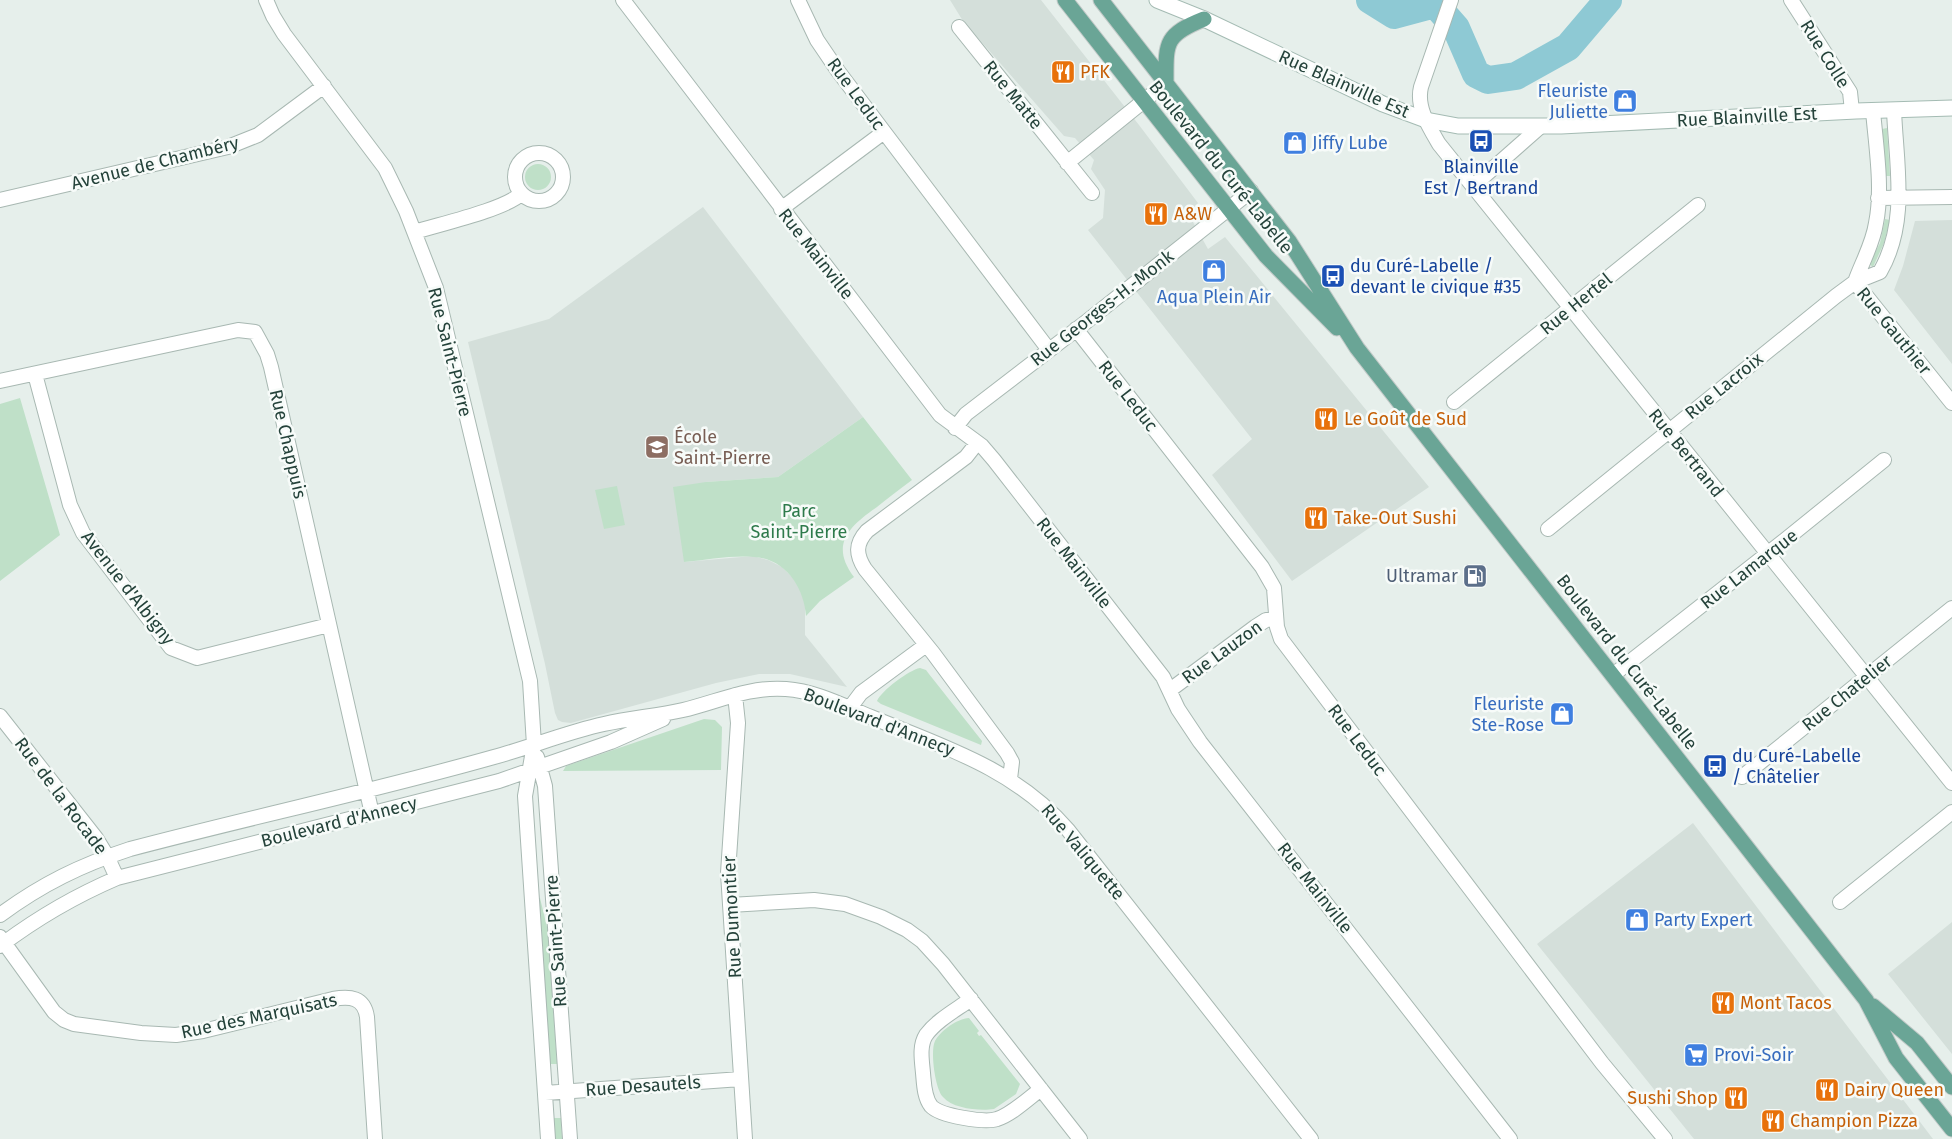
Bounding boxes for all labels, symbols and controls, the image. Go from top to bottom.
street label: Rue Colle [1795,16,1855,92]
street label: Rue Blainville Est [1275,45,1413,123]
street label: Rue Leduc [822,54,890,135]
street label: Rue Matte [979,56,1047,134]
restaurant icon: PFK [1050,59,1076,85]
place label: PFK [1080,61,1110,83]
street label: Boulevard du Curé-Labelle [1144,76,1298,258]
place label: Fleuriste Juliette [1537,80,1608,123]
shop icon: Fleuriste Juliette [1612,88,1638,114]
street label: Rue Blainville Est [1676,102,1818,132]
bus stop icon: Blainville Est / Bertrand [1468,128,1494,154]
shop icon: Jiffy Lube [1282,130,1308,156]
street label: Avenue de Chambéry [69,132,241,194]
place label: Jiffy Lube [1312,132,1388,154]
place label: Blainville Est / Bertrand [1424,156,1538,199]
restaurant icon: A&W [1143,201,1169,227]
place label: A&W [1174,203,1212,225]
street label: Rue Mainville [774,204,858,304]
street label: Rue Georges-H.-Monk [1026,245,1179,371]
place label: du Curé-Labelle / devant le civique #35 [1350,255,1521,298]
shop icon: Aqua Plein Air [1201,258,1227,284]
bus stop icon: du Curé-Labelle / devant le civique #35 [1320,263,1346,289]
street label: Rue Hertel [1536,268,1616,340]
street label: Rue Gauthier [1852,283,1936,379]
street label: Rue Saint-Pierre [423,285,477,419]
place label: Aqua Plein Air [1157,286,1271,308]
street label: Rue Lacroix [1681,348,1768,424]
street label: Rue Leduc [1093,356,1163,436]
street label: Rue Chappuis [265,387,311,501]
street label: Rue Bertrand [1644,404,1728,502]
restaurant icon: Le Goût de Sud [1313,406,1339,432]
place label: Le Goût de Sud [1344,408,1467,430]
place label: École Saint-Pierre [674,425,771,469]
school or university icon: École Saint-Pierre [644,434,670,460]
park label: Parc Saint-Pierre [751,500,847,543]
restaurant icon: Take-Out Sushi [1303,505,1329,531]
place label: Take-Out Sushi [1334,507,1457,529]
street label: Rue Mainville [1032,513,1116,613]
street label: Rue Lamarque [1696,524,1802,614]
street label: Avenue d'Albigny [77,527,179,650]
fuel station icon: Ultramar [1462,563,1488,589]
place label: Ultramar [1386,565,1458,587]
street label: Boulevard du Curé-Labelle [1552,570,1702,754]
street label: Rue Lauzon [1178,616,1266,688]
street label: Rue Chatelier [1798,650,1896,736]
street label: Boulevard d'Annecy [800,683,958,761]
place label: Fleuriste Ste-Rose [1472,693,1544,736]
street label: Rue Leduc [1323,700,1391,781]
shop icon: Fleuriste Ste-Rose [1549,701,1575,727]
street label: Rue de la Rocade [10,733,112,859]
place label: du Curé-Labelle / Châtelier [1732,745,1861,788]
bus stop icon: du Curé-Labelle / Châtelier [1702,753,1728,779]
street label: Boulevard d'Annecy [259,792,419,852]
street label: Rue Valiquette [1036,799,1130,905]
street label: Rue Mainville [1273,838,1357,938]
street label: Rue Dumontier [718,855,746,979]
street label: Rue Saint-Pierre [540,874,572,1008]
shop icon: Party Expert [1624,907,1650,933]
place label: Party Expert [1654,909,1753,931]
street label: Rue des Marquisats [179,989,339,1043]
restaurant icon: Mont Tacos [1710,990,1736,1016]
place label: Mont Tacos [1740,992,1832,1014]
supermarket icon: Provi-Soir [1683,1042,1709,1068]
place label: Provi-Soir [1714,1044,1794,1066]
street label: Rue Desautels [585,1071,701,1101]
restaurant icon: Dairy Queen [1814,1077,1840,1103]
place label: Dairy Queen [1844,1079,1944,1101]
restaurant icon: Sushi Shop [1723,1085,1749,1111]
place label: Sushi Shop [1627,1087,1718,1109]
restaurant icon: Champion Pizza [1760,1108,1786,1134]
place label: Champion Pizza [1790,1110,1918,1132]

